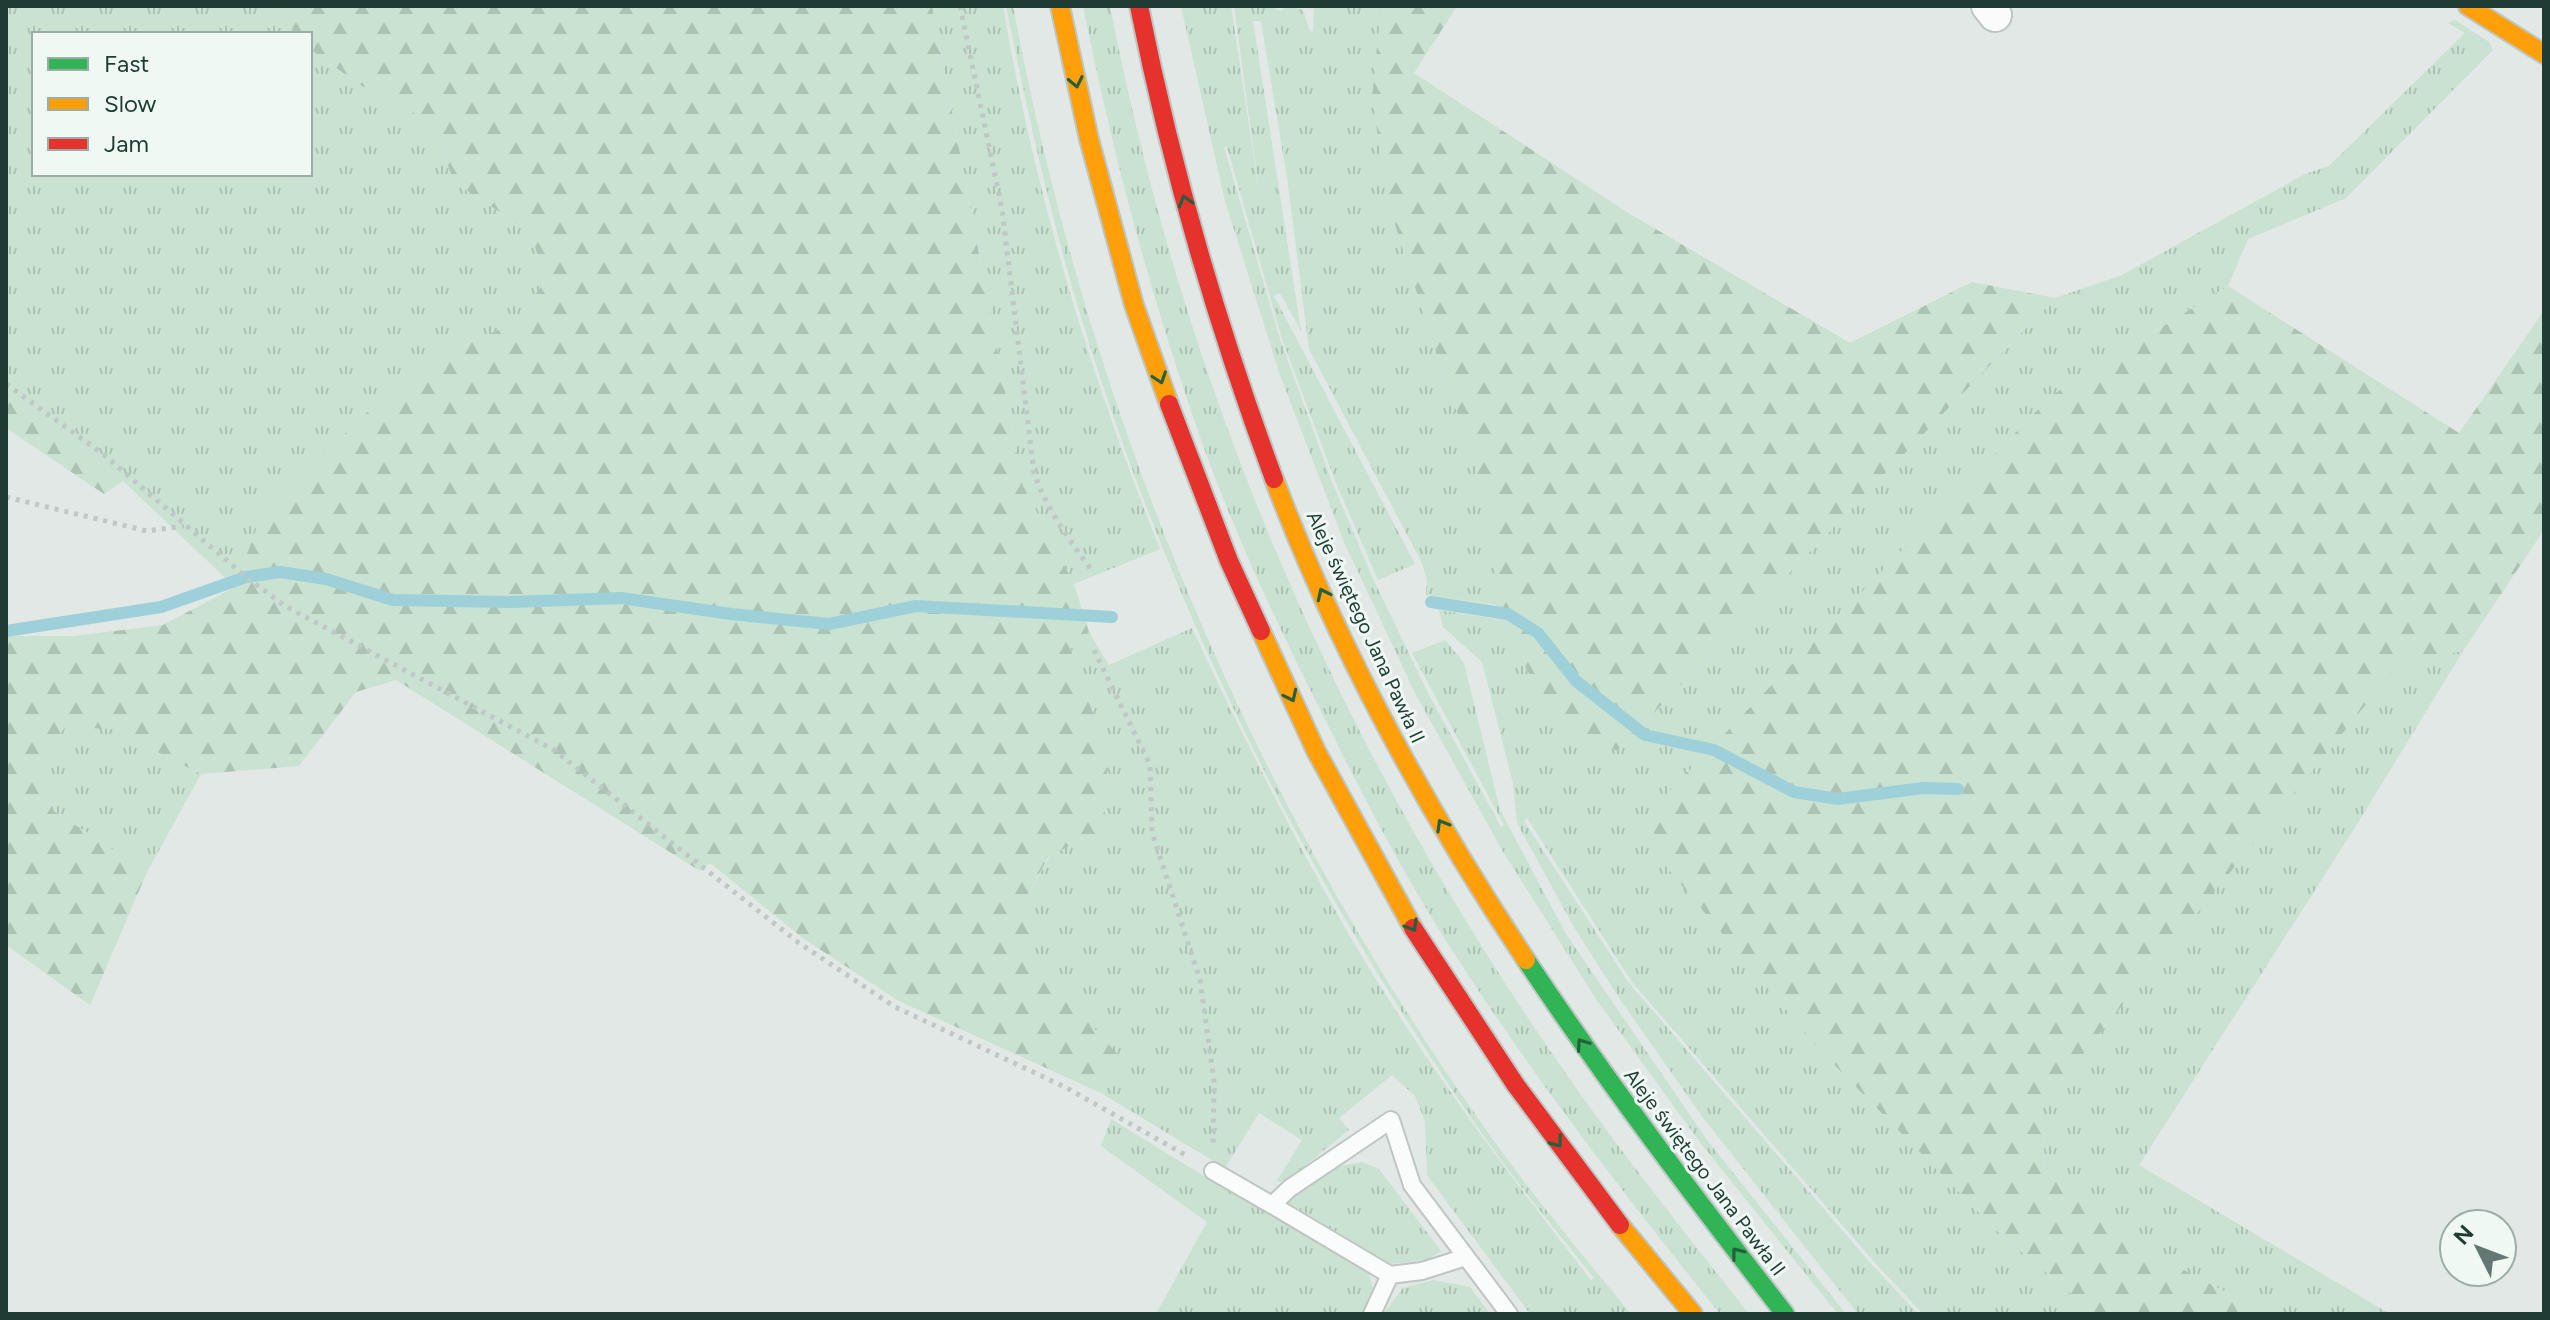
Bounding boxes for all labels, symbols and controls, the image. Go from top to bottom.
legend [32,32,312,176]
text: Fast [104,49,149,78]
one-way arrow [1067,75,1084,88]
text: Slow [104,89,157,118]
text: Jam [104,129,149,158]
one-way arrow [1178,194,1194,208]
one-way arrow [1150,371,1166,385]
street label: Aleje świętego Jana Pawła II [1302,507,1430,747]
one-way arrow [1317,587,1333,602]
one-way arrow [1281,688,1297,702]
one-way arrow [1436,819,1452,833]
one-way arrow [1402,917,1418,932]
one-way arrow [1577,1038,1592,1052]
street label: Aleje świętego Jana Pawła II [1619,1064,1791,1280]
one-way arrow [1547,1133,1562,1147]
north arrow [2438,1208,2518,1288]
text: N [2448,1220,2479,1250]
one-way arrow [1732,1247,1746,1262]

